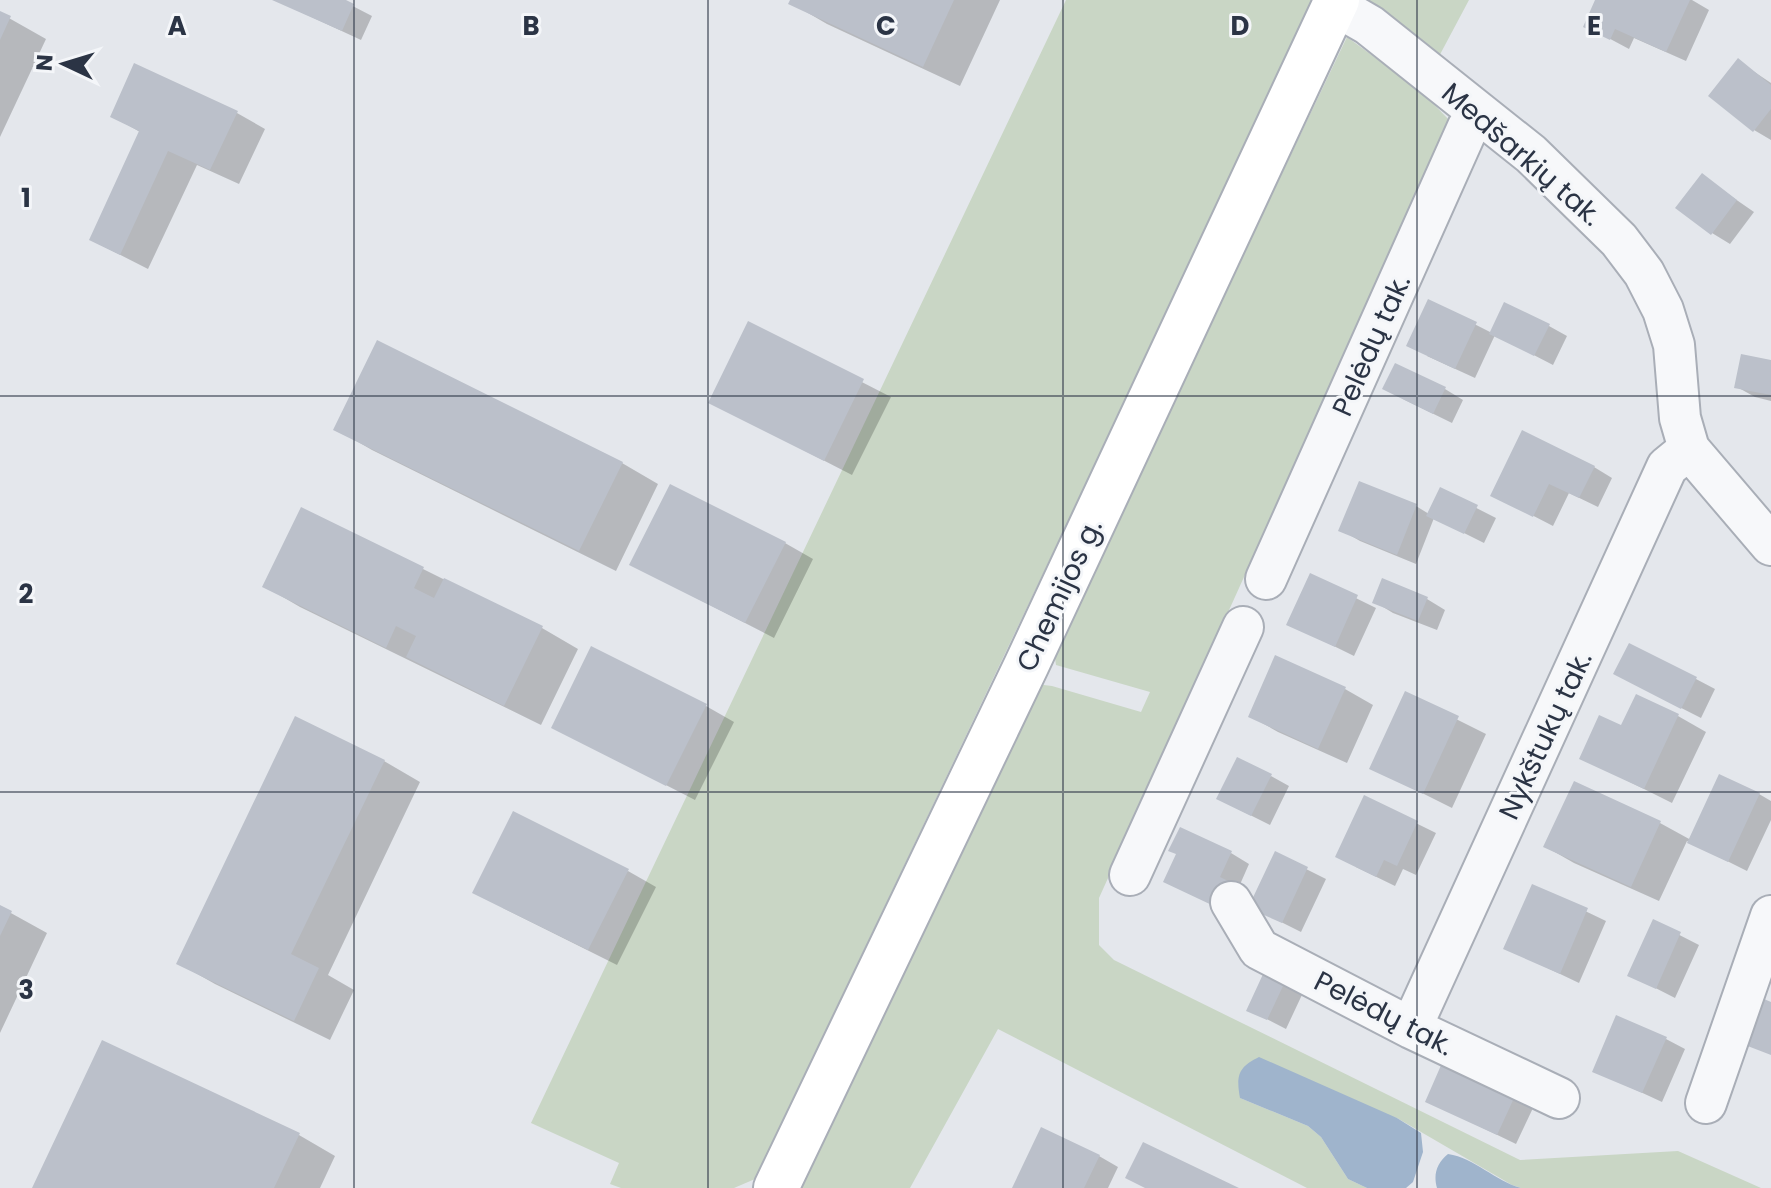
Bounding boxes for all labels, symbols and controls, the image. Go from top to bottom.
text: A [167,8,187,44]
text: B [522,8,540,44]
text: C [876,8,896,44]
text: D [1231,8,1250,44]
text: E [1587,8,1601,44]
north arrow [24,24,104,104]
text: N [29,53,61,72]
street label: Medšarkių tak. [1433,74,1610,235]
text: 1 [21,180,31,216]
street label: Pelėdų tak. [1323,268,1420,422]
street label: Chemijos g. [1007,512,1112,678]
text: 2 [19,576,34,612]
street label: Nykštukų tak. [1489,645,1602,826]
street label: Pelėdų tak. [1307,962,1460,1065]
text: 3 [18,972,34,1008]

